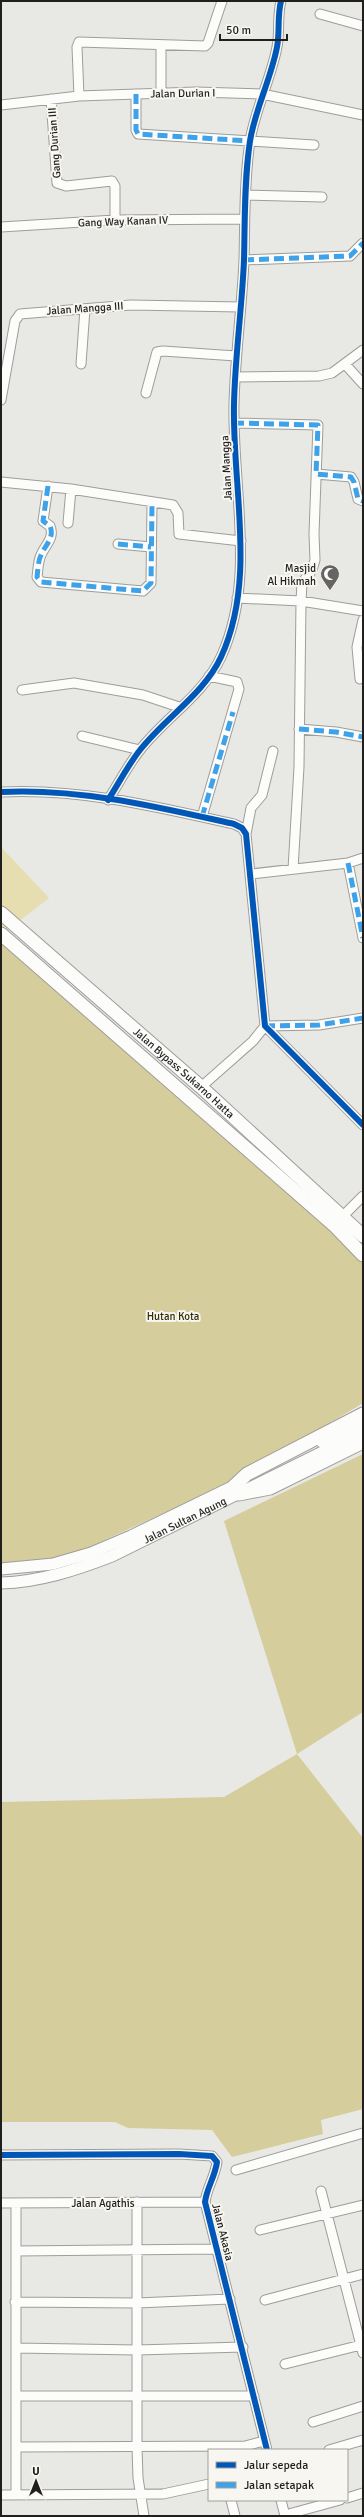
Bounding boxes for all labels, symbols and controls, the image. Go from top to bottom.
scale bar [220,16,287,42]
text: 50 m [226,23,251,38]
street label: Jalan Durian I [150,86,216,101]
street label: Gang Durian III [46,107,63,179]
street label: Gang Way Kanan IV [78,213,169,230]
street label: Jalan Mangga III [46,299,124,318]
street label: Jalan Mangga [218,435,235,501]
place label: Masjid Al Hikmah [267,562,316,588]
mosque icon: Masjid Al Hikmah [319,563,341,591]
street label: Jalan Bypass Sukarno Hatta [131,1025,237,1122]
park label: Hutan Kota [147,1310,200,1323]
street label: Jalan Sultan Agung [141,1494,229,1546]
street label: Jalan Agathis [71,2197,135,2210]
street label: Jalan Akasia [209,2202,236,2263]
legend [208,2449,348,2501]
text: Jalur sepeda [244,2458,308,2473]
north arrow [16,2461,56,2501]
text: U [32,2465,40,2478]
text: Jalan setapak [244,2478,314,2493]

